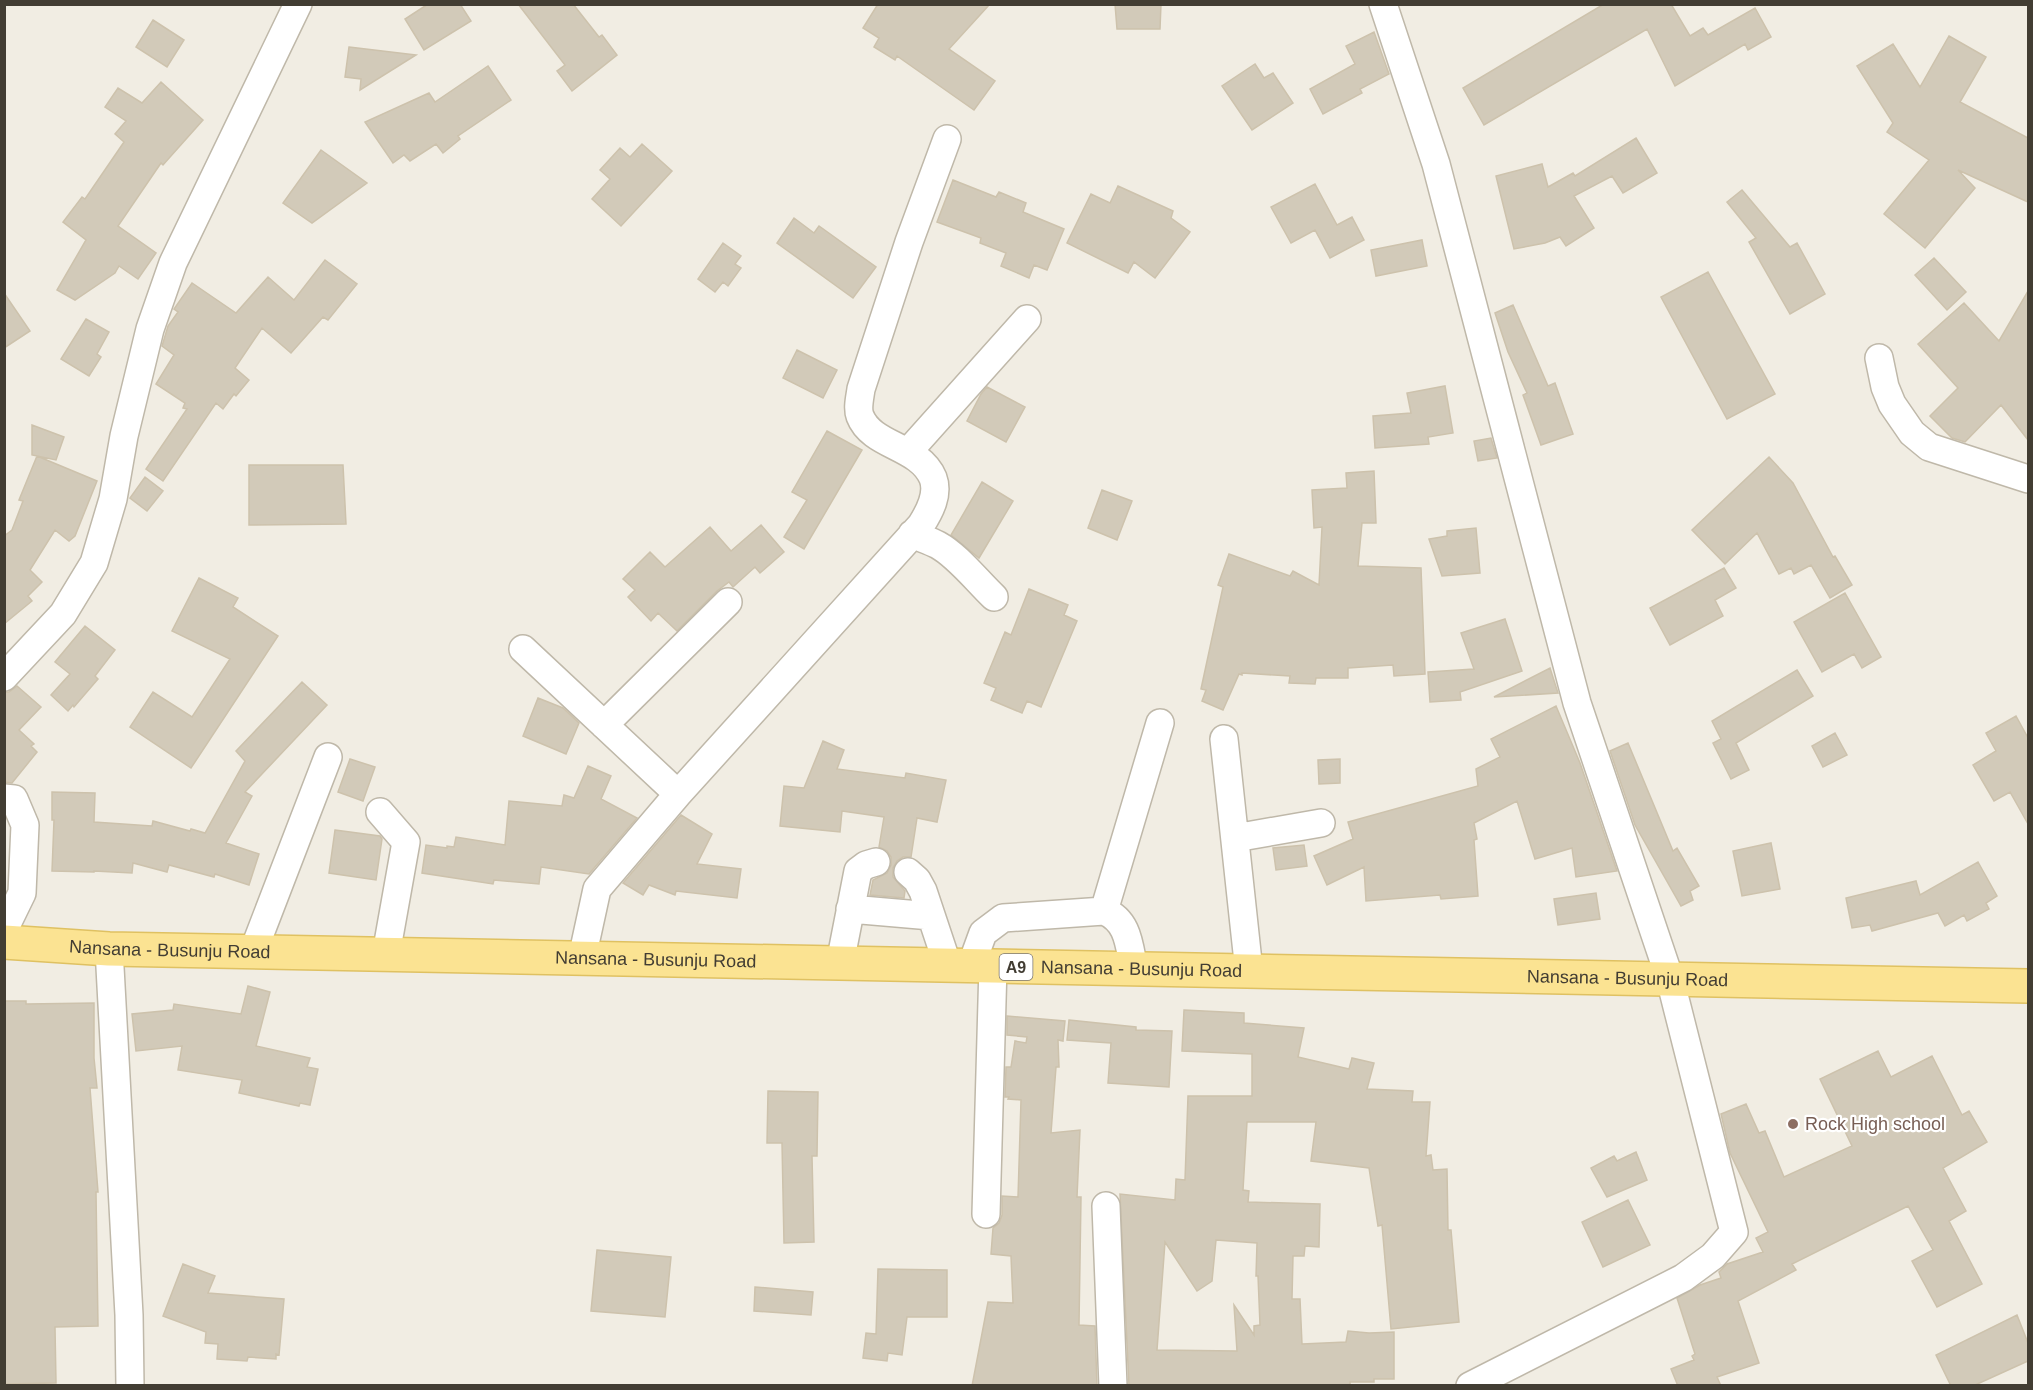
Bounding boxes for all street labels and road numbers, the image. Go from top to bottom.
street label: Nansana - Busunju Road [69,936,271,962]
street label: Nansana - Busunju Road [555,948,756,971]
road number: A9 [1000,954,1032,980]
street label: Nansana - Busunju Road [1041,957,1242,981]
street label: Nansana - Busunju Road [1527,966,1728,990]

